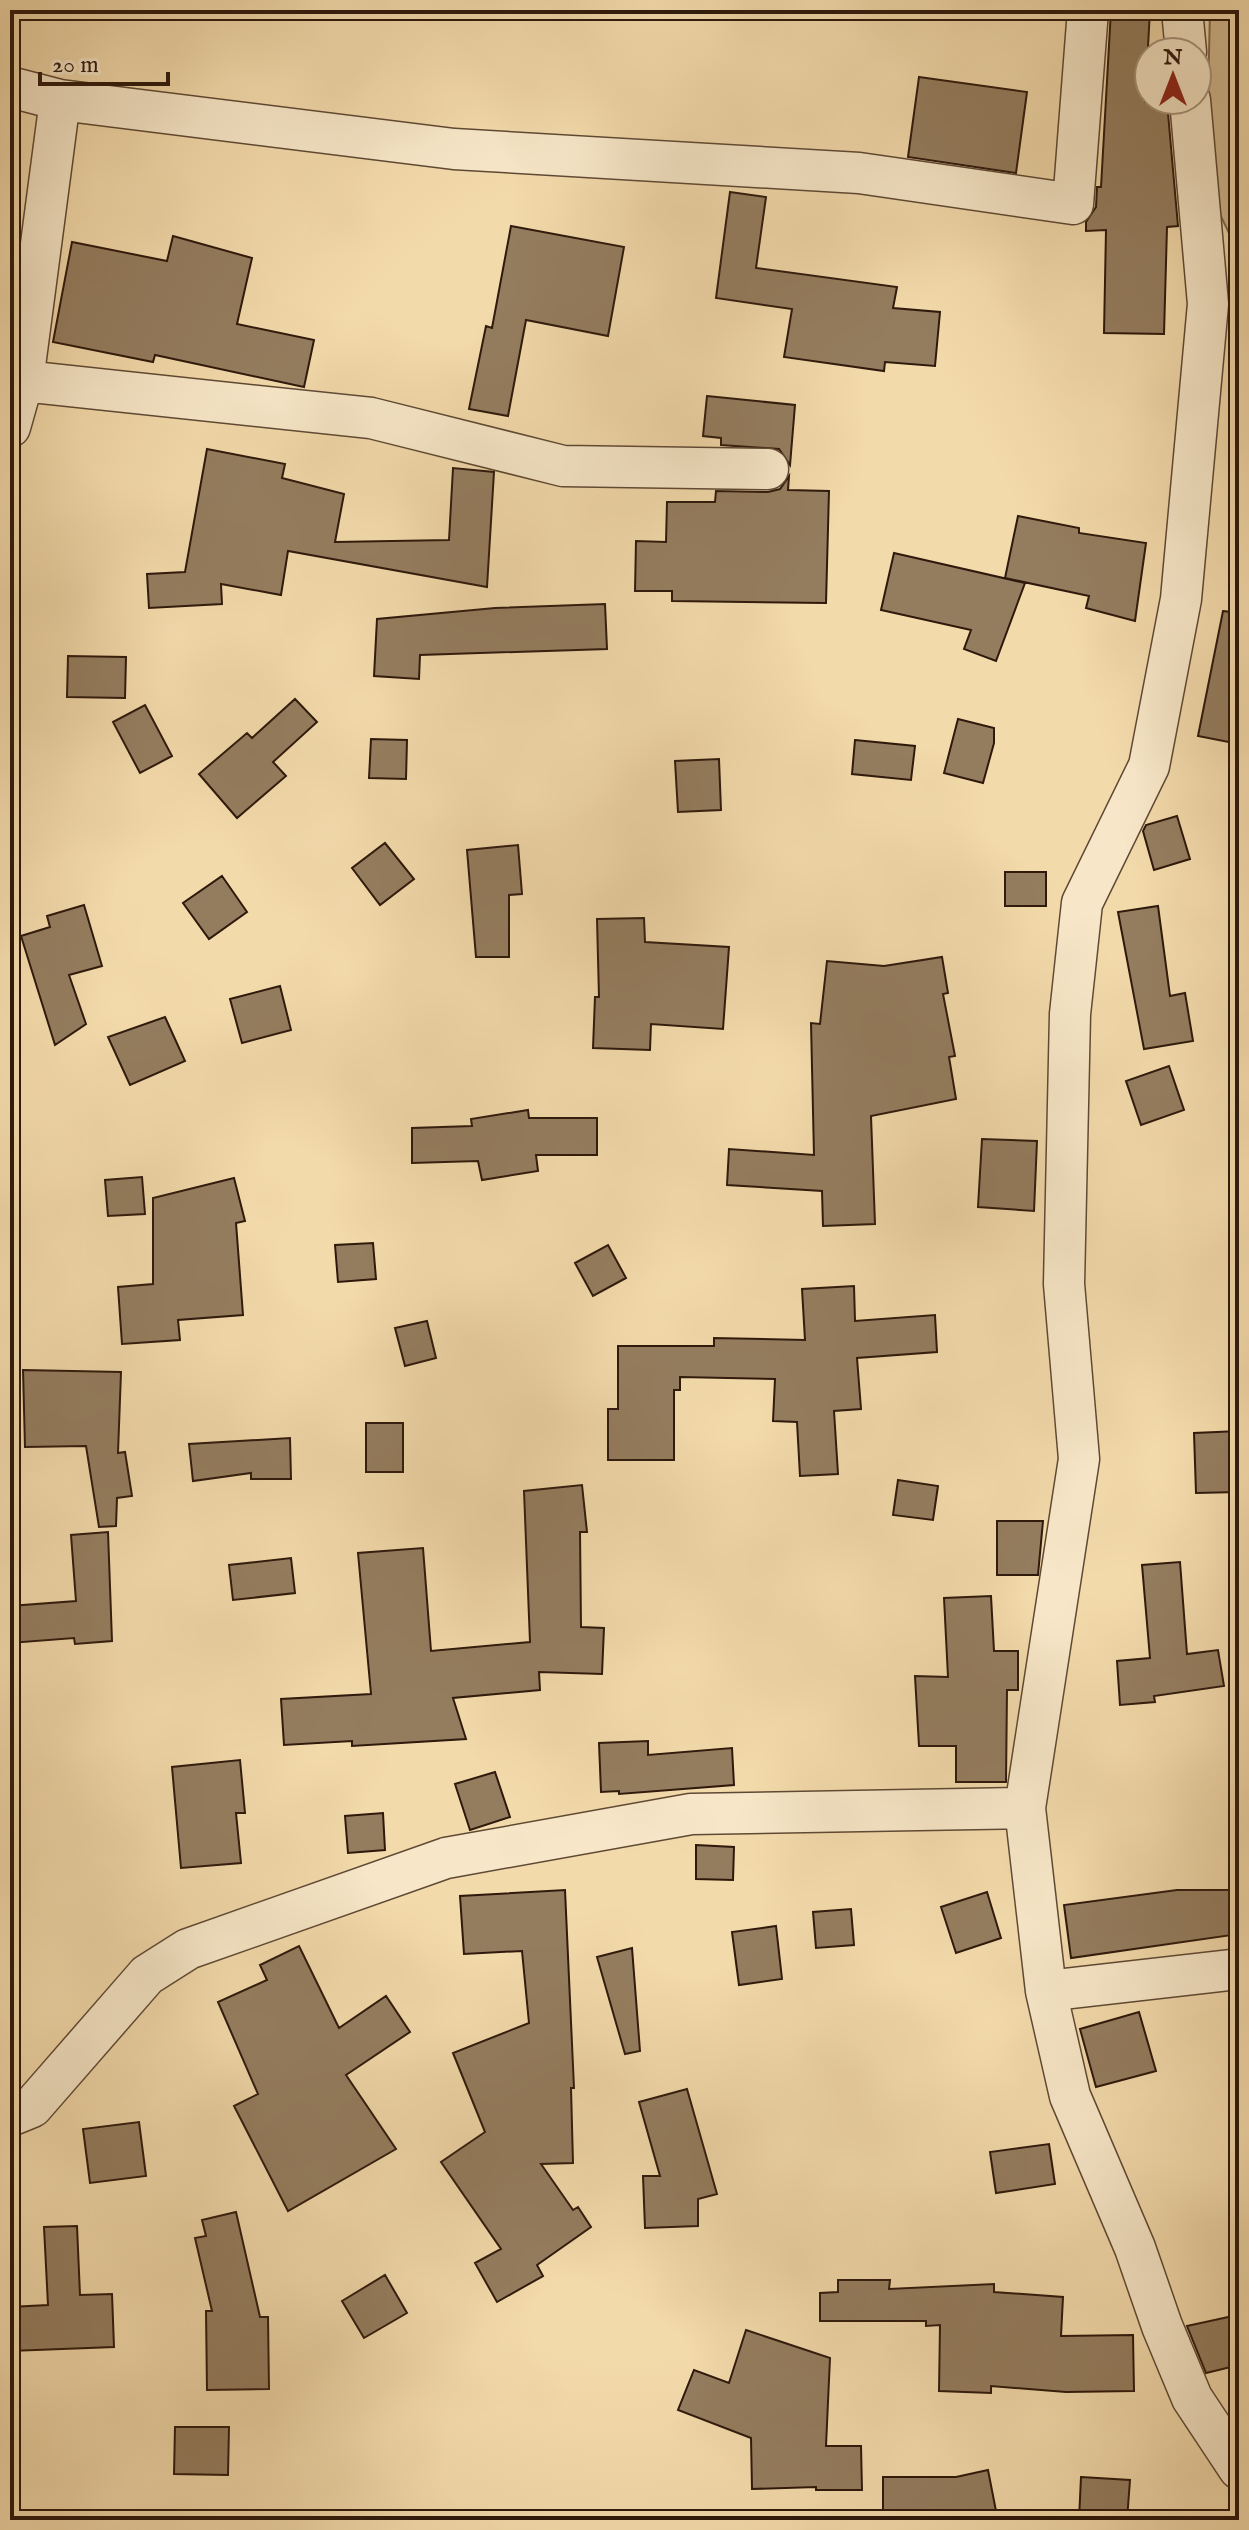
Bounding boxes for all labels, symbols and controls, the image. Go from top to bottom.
scale bar [40,36,168,86]
north arrow [1133,36,1213,116]
text: N [1162,44,1183,72]
text: 20 m [52,50,99,81]

